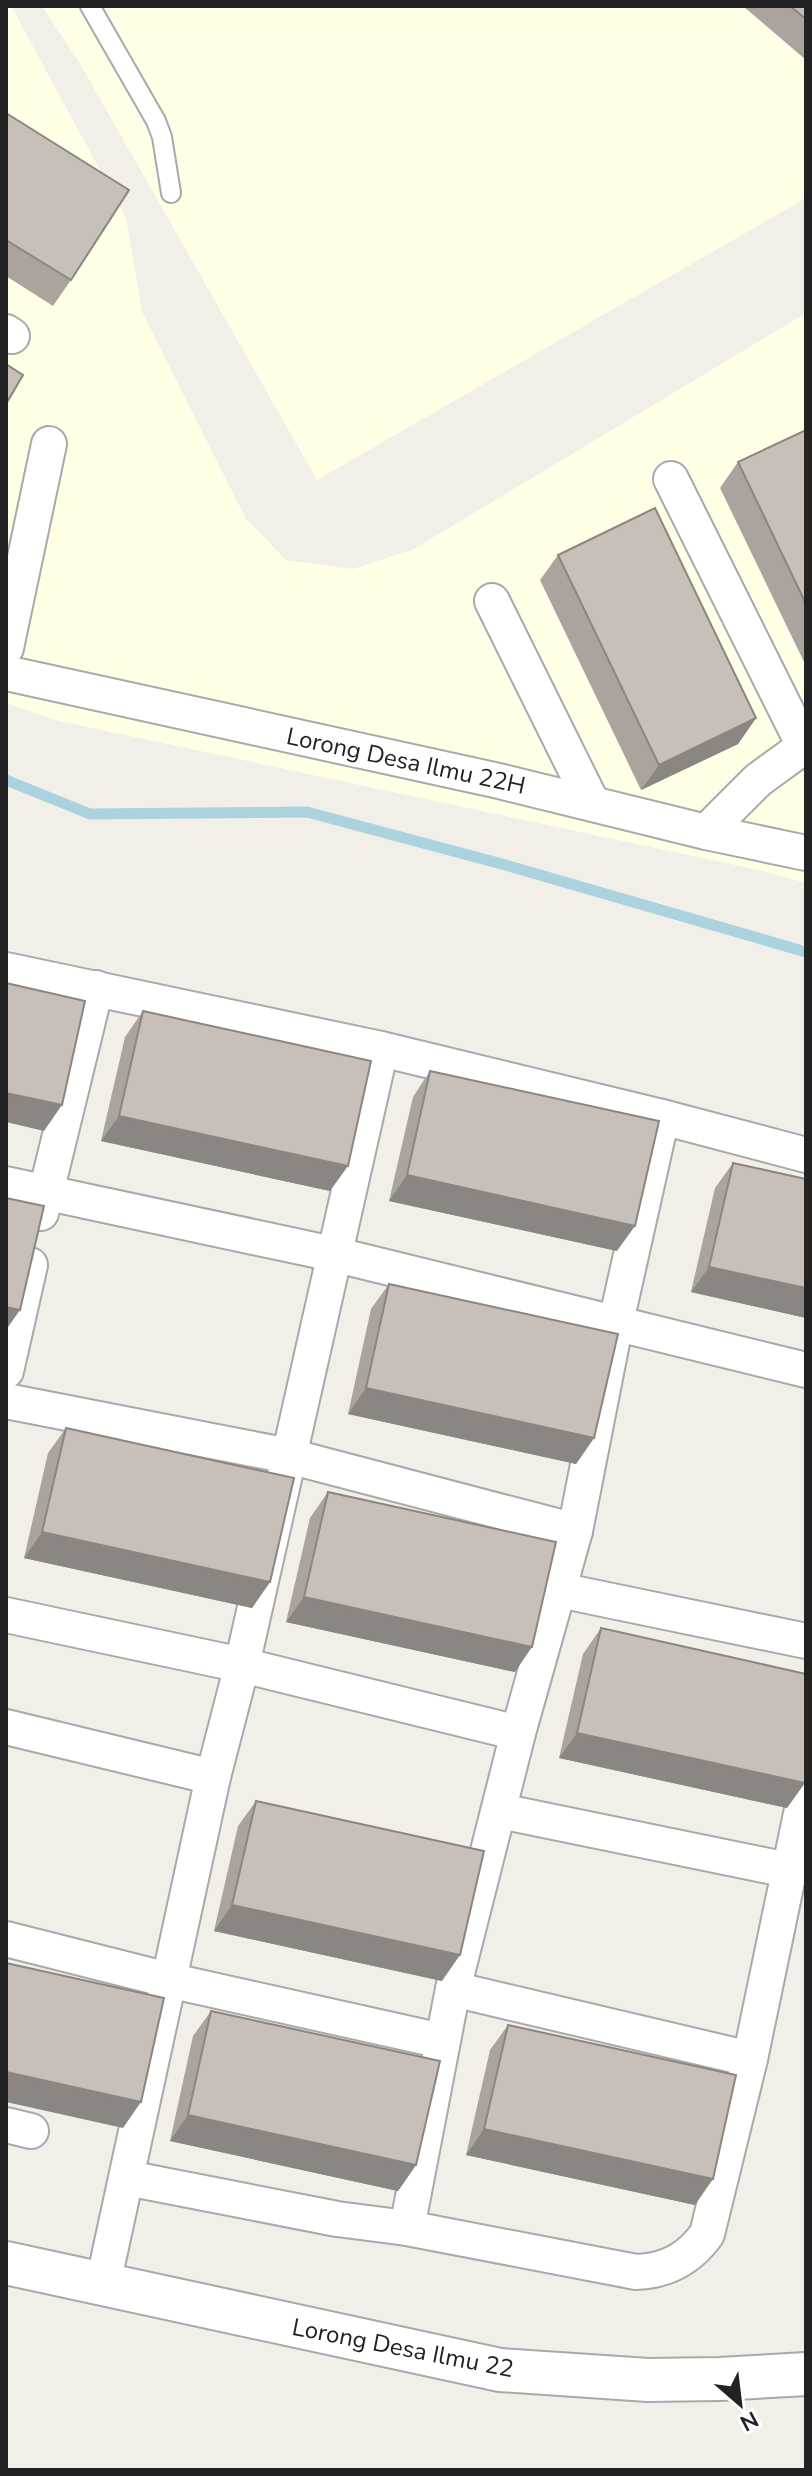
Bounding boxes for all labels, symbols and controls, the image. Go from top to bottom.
street label: Lorong Desa Ilmu 22H [284,720,528,802]
street label: Lorong Desa Ilmu 22 [289,2311,517,2385]
north arrow [700,2364,780,2444]
text: N [735,2404,763,2438]

